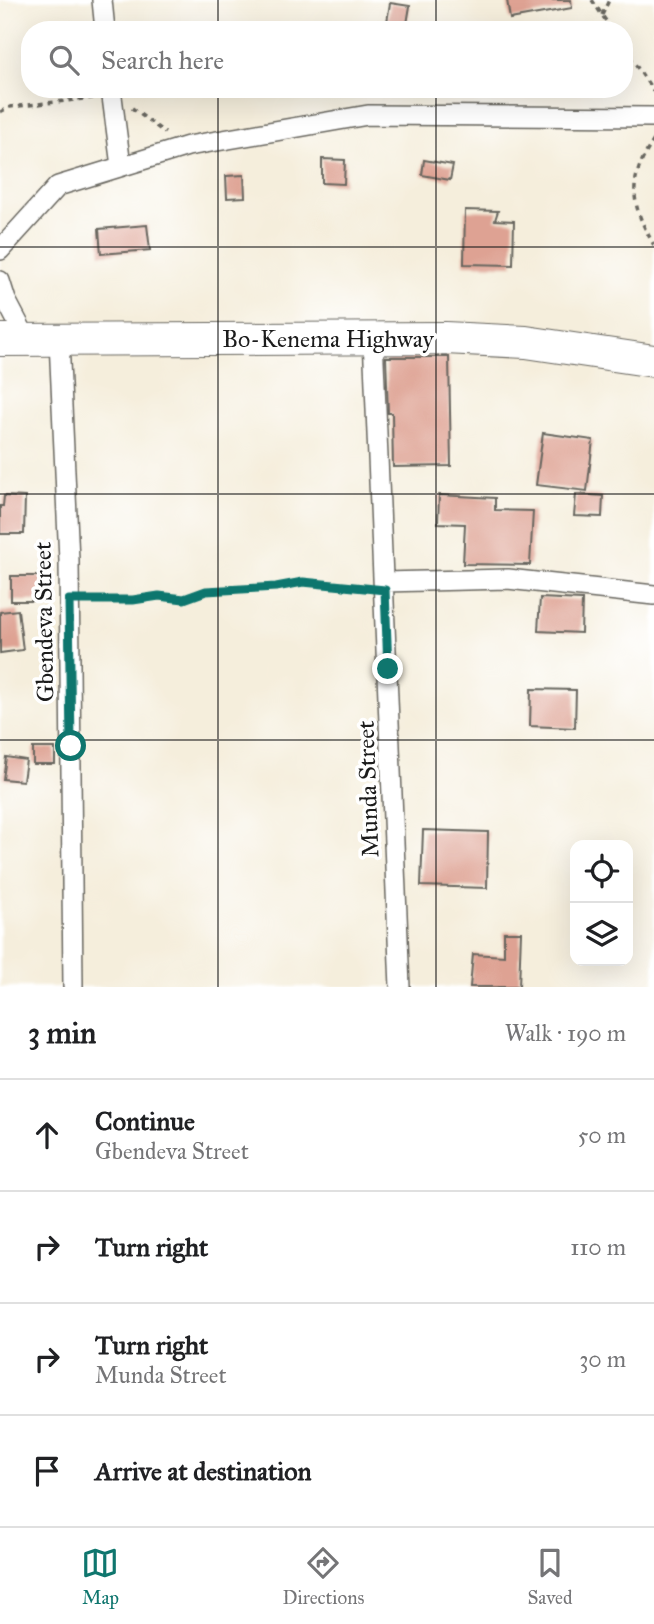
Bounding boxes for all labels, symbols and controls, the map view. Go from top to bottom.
search box [21,21,633,98]
icon: search [45,41,83,79]
text: Search here [101,44,224,76]
street label: Bo-Kenema Highway [222,324,435,354]
street label: Gbendeva Street [28,541,60,702]
route end [372,653,403,684]
street label: Munda Street [351,719,385,858]
route start [55,730,86,761]
map controls [570,840,633,966]
button: locate [570,840,633,903]
button: layers [570,903,633,966]
text: 3 min [28,1015,96,1051]
text: Walk · 190 m [505,1019,626,1047]
text: Continue [95,1105,195,1137]
icon: ahead [28,1116,66,1154]
text: 50 m [578,1121,626,1149]
text: Gbendeva Street [95,1137,249,1165]
icon: right [28,1228,66,1266]
text: Turn right [95,1231,208,1263]
text: 110 m [570,1233,626,1261]
text: Turn right [95,1329,208,1361]
icon: right [28,1340,66,1378]
text: 30 m [579,1345,626,1373]
text: Munda Street [95,1361,227,1389]
icon: arrive [28,1452,66,1490]
text: Arrive at destination [95,1455,312,1487]
tab: Map [81,1544,119,1609]
tab: Directions [282,1544,364,1609]
tab: Saved [527,1544,573,1609]

